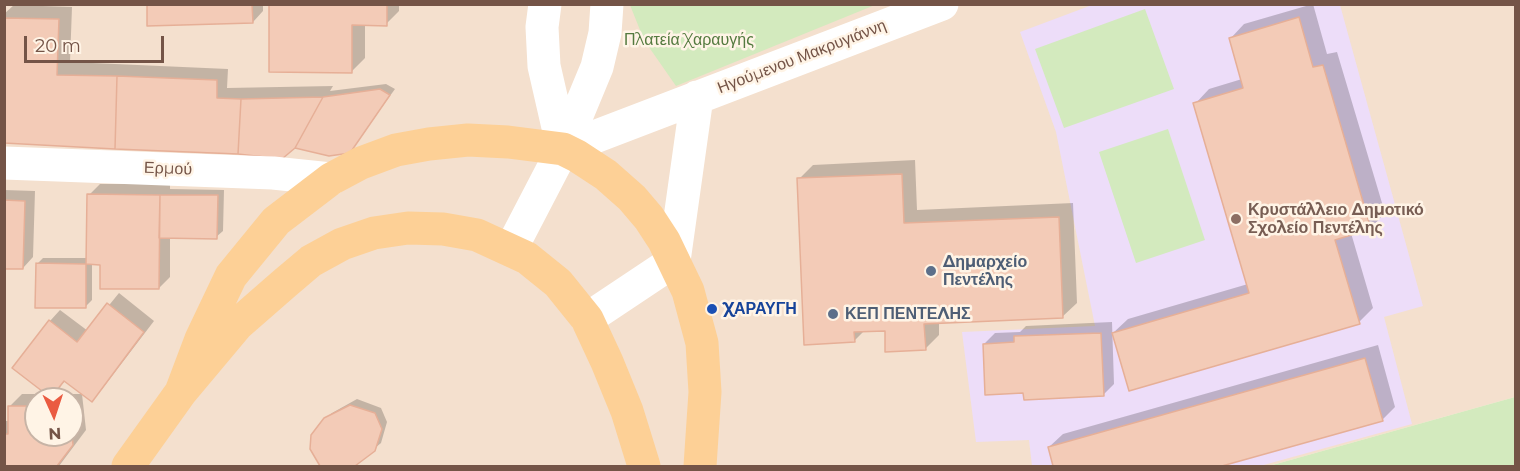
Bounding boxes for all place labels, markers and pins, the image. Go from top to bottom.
place label: Κρυστάλλειο Δημοτικό Σχολείο Πεντέλης [1248,200,1424,238]
marker: Κρυστάλλειο Δημοτικό Σχολείο Πεντέλης [1229,212,1243,226]
place label: Δημαρχείο Πεντέλης [943,252,1027,290]
marker: Δημαρχείο Πεντέλης [924,264,938,278]
place label: ΧΑΡΑΥΓΗ [724,299,797,319]
marker: ΧΑΡΑΥΓΗ [705,302,719,316]
place label: ΚΕΠ ΠΕΝΤΕΛΗΣ [845,304,971,324]
marker: ΚΕΠ ΠΕΝΤΕΛΗΣ [826,307,840,321]

